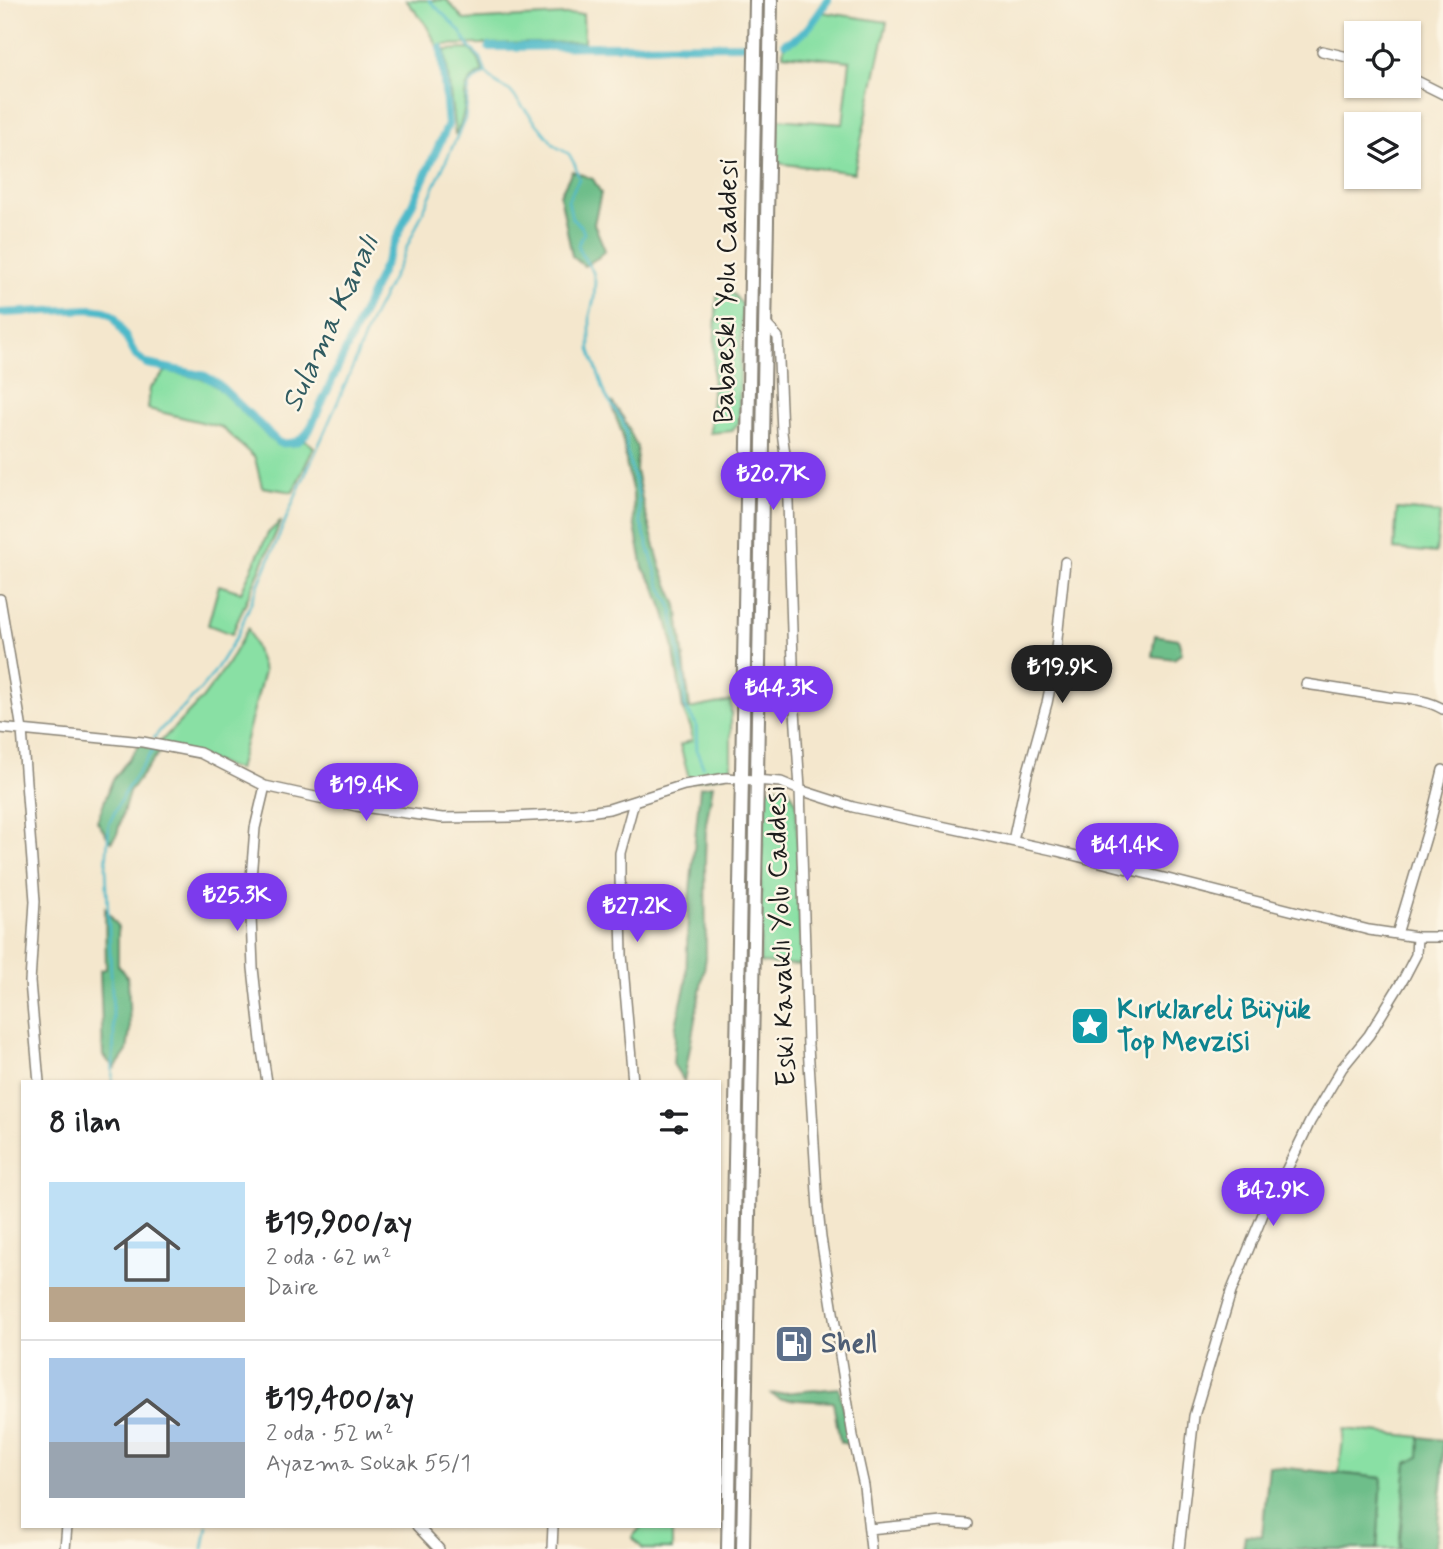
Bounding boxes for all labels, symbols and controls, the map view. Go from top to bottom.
map controls [1344,21,1421,189]
button: locate [1344,21,1421,98]
button: layers [1344,112,1421,189]
street label: Babaeski Yolu Caddesi [706,158,748,424]
water label: Sulama Kanalı [273,228,389,418]
pin: ₺20.7K [716,452,830,512]
text: ₺20.7K [737,460,809,490]
pin: ₺19.9K [1005,646,1119,705]
text: ₺19.9K [1027,653,1097,683]
pin: ₺44.3K [724,666,838,726]
text: ₺44.3K [745,674,817,704]
pin: ₺19.4K [309,764,423,823]
text: ₺19.4K [330,771,402,801]
street label: Eski Kavaklı Yolu Caddesi [758,785,806,1087]
pin: ₺41.4K [1070,824,1184,883]
text: ₺41.4K [1092,831,1162,861]
pin: ₺25.3K [180,874,294,933]
text: ₺25.3K [203,881,271,911]
pin: ₺27.2K [580,884,694,944]
text: ₺27.2K [603,892,671,922]
place label: Kırklareli Büyük Top Mevzisi [1117,992,1311,1061]
place icon: Kırklareli Büyük Top Mevzisi [1069,1005,1111,1047]
text: 8 ilan [49,1103,121,1142]
icon: filters [655,1103,693,1141]
pin: ₺42.9K [1216,1168,1330,1228]
text: ₺42.9K [1238,1176,1308,1206]
text: ₺19,900/ay [266,1204,412,1243]
icon: home [105,1210,189,1294]
text: 2 oda · 62 m² [266,1243,391,1273]
text: Daire [266,1273,318,1303]
fuel station icon: Shell [773,1323,815,1365]
place label: Shell [821,1326,877,1363]
text: ₺19,400/ay [266,1380,414,1419]
icon: home [105,1386,189,1470]
text: 2 oda · 52 m² [266,1419,393,1449]
text: Ayazma Sokak 55/1 [266,1449,471,1479]

